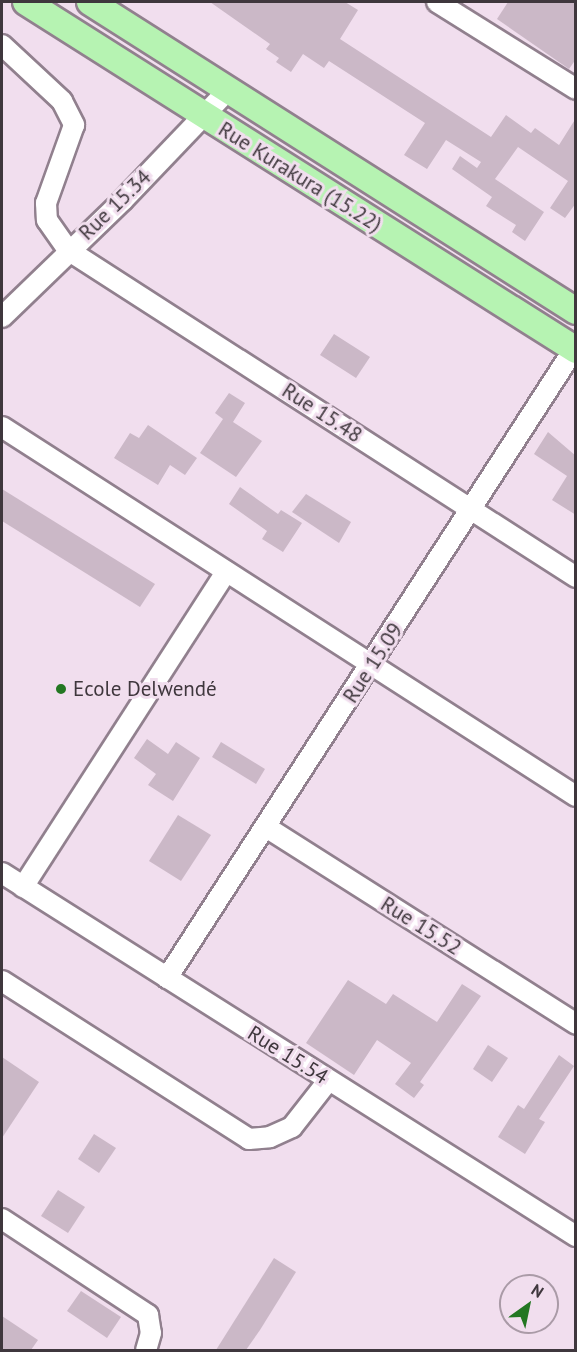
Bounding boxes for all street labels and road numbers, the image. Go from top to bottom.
street label: Rue Kurakura (15.22) [214,117,386,237]
street label: Rue 15.34 [74,165,156,245]
street label: Rue 15.48 [277,378,367,448]
street label: Rue 15.09 [338,618,408,708]
street label: Rue 15.52 [376,891,466,961]
street label: Rue 15.54 [243,1020,333,1090]

